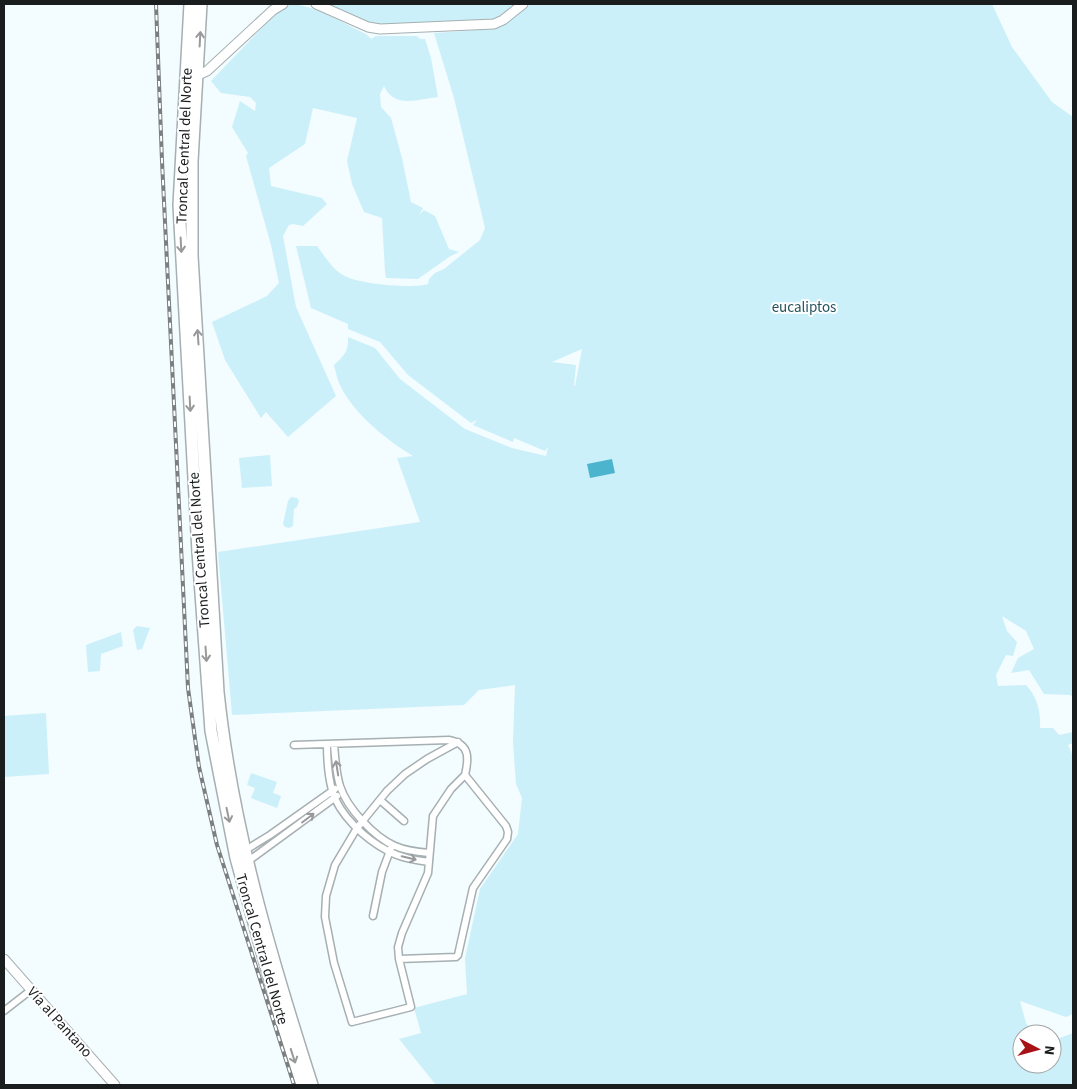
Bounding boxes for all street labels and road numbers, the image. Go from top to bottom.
street label: Troncal Central del Norte [171,68,198,224]
street label: Troncal Central del Norte [184,471,215,629]
street label: Troncal Central del Norte [230,871,293,1027]
street label: Vía al Pantano [22,982,97,1062]

